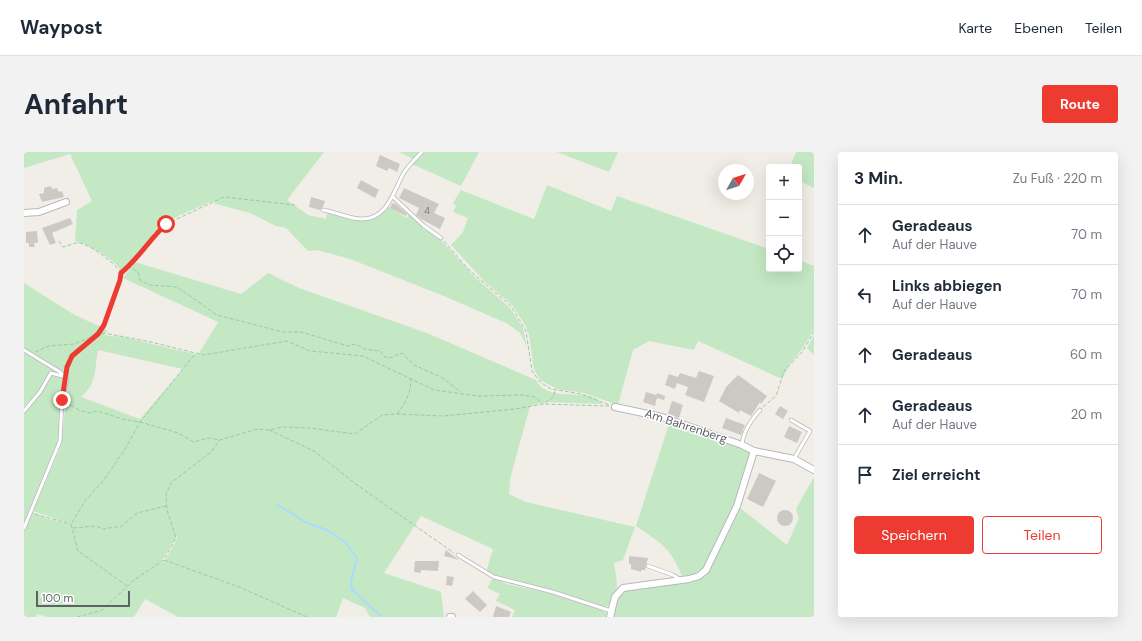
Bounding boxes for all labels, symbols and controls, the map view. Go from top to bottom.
text: Waypost [20,15,103,40]
text: Karte [958,19,992,37]
text: Ebenen [1014,19,1063,37]
text: Teilen [1085,19,1122,37]
button: Route [1042,85,1118,123]
text: Anfahrt [24,86,128,123]
north arrow [718,164,754,200]
map controls [766,164,802,272]
button: + [766,164,802,200]
text: 3 Min. [854,167,903,189]
text: Zu Fuß · 220 m [1013,170,1102,187]
button: − [766,200,802,236]
house number: 4 [424,204,430,217]
route start [157,215,175,233]
text: Geradeaus [892,216,973,236]
icon: ahead [854,224,876,246]
text: 70 m [1071,226,1102,243]
button: locate [766,236,802,272]
text: Auf der Hauve [892,236,977,253]
text: Links abbiegen [892,276,1002,296]
icon: left [854,284,876,306]
text: 70 m [1071,286,1102,303]
text: Auf der Hauve [892,296,977,313]
icon: ahead [854,344,876,366]
text: Geradeaus [892,345,973,365]
text: 60 m [1070,346,1102,363]
route end [53,391,71,409]
text: Geradeaus [892,396,973,416]
icon: ahead [854,404,876,426]
street label: Am Bahrenberg [643,405,730,447]
text: 20 m [1071,406,1102,423]
text: Auf der Hauve [892,416,977,433]
icon: arrive [854,464,876,486]
text: Ziel erreicht [892,465,981,485]
button: Speichern [854,516,974,554]
button: Teilen [982,516,1102,554]
scale bar [36,589,130,608]
text: 100 m [42,591,73,605]

